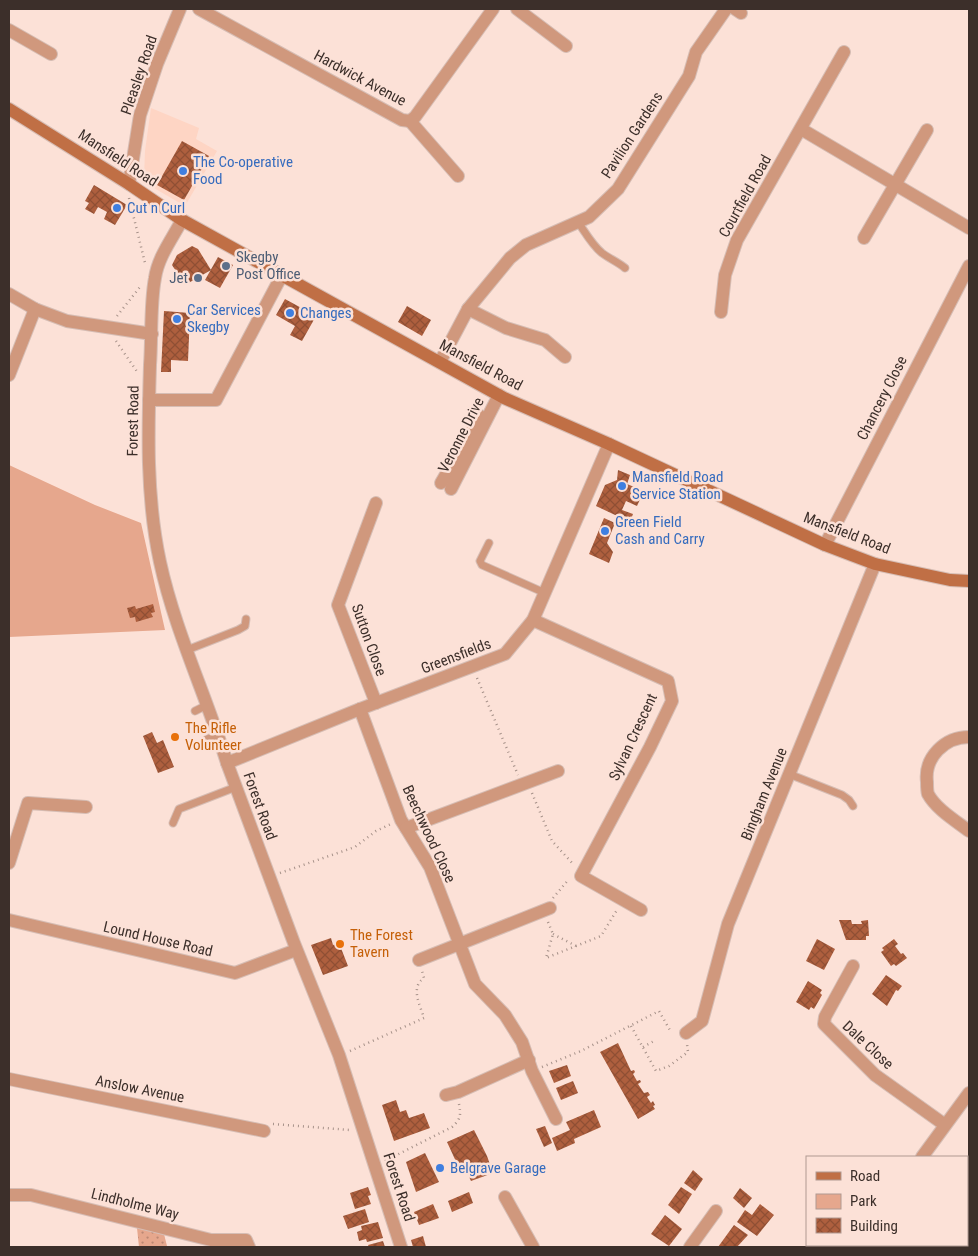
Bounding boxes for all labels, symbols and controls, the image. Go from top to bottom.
street label: Pleasley Road [117,33,161,117]
street label: Hardwick Avenue [311,46,409,110]
street label: Pavilion Gardens [597,88,667,182]
street label: Mansfield Road [75,126,161,190]
street label: Courtfield Road [715,152,775,240]
place label: The Co-operative Food [193,153,293,188]
marker: The Co-operative Food [177,165,189,177]
place label: Cut n Curl [127,199,185,217]
marker: Cut n Curl [111,202,123,214]
place label: Skegby Post Office [236,248,301,283]
marker: Skegby Post Office [220,260,232,272]
place label: Jet [169,269,188,287]
marker: Jet [192,272,204,284]
place label: Car Services Skegby [187,301,261,336]
place label: Changes [300,304,352,322]
marker: Changes [284,307,296,319]
marker: Car Services Skegby [171,313,183,325]
street label: Mansfield Road [436,336,526,394]
street label: Chancery Close [853,353,911,443]
street label: Forest Road [123,385,143,457]
street label: Veronne Drive [434,394,488,476]
place label: Mansfield Road Service Station [632,468,723,503]
marker: Mansfield Road Service Station [616,480,628,492]
street label: Mansfield Road [801,508,893,558]
place label: Green Field Cash and Carry [615,513,705,548]
marker: Green Field Cash and Carry [599,525,611,537]
street label: Sutton Close [348,602,390,678]
street label: Greensfields [418,634,494,678]
street label: Sylvan Crescent [605,691,661,783]
place label: The Rifle Volunteer [185,719,242,754]
marker: The Rifle Volunteer [169,731,181,743]
street label: Bingham Avenue [737,745,791,843]
street label: Forest Road [239,770,281,842]
street label: Beechwood Close [399,782,459,886]
street label: Lound House Road [102,918,214,960]
place label: The Forest Tavern [350,926,413,961]
marker: The Forest Tavern [334,938,346,950]
street label: Dale Close [839,1017,897,1073]
street label: Anslow Avenue [94,1072,186,1106]
street label: Forest Road [379,1151,419,1223]
legend [806,1156,968,1246]
place label: Belgrave Garage [450,1159,546,1177]
marker: Belgrave Garage [434,1162,446,1174]
text: Road [850,1167,880,1185]
street label: Lindholme Way [89,1184,181,1224]
text: Park [850,1192,877,1210]
text: Building [850,1217,898,1235]

